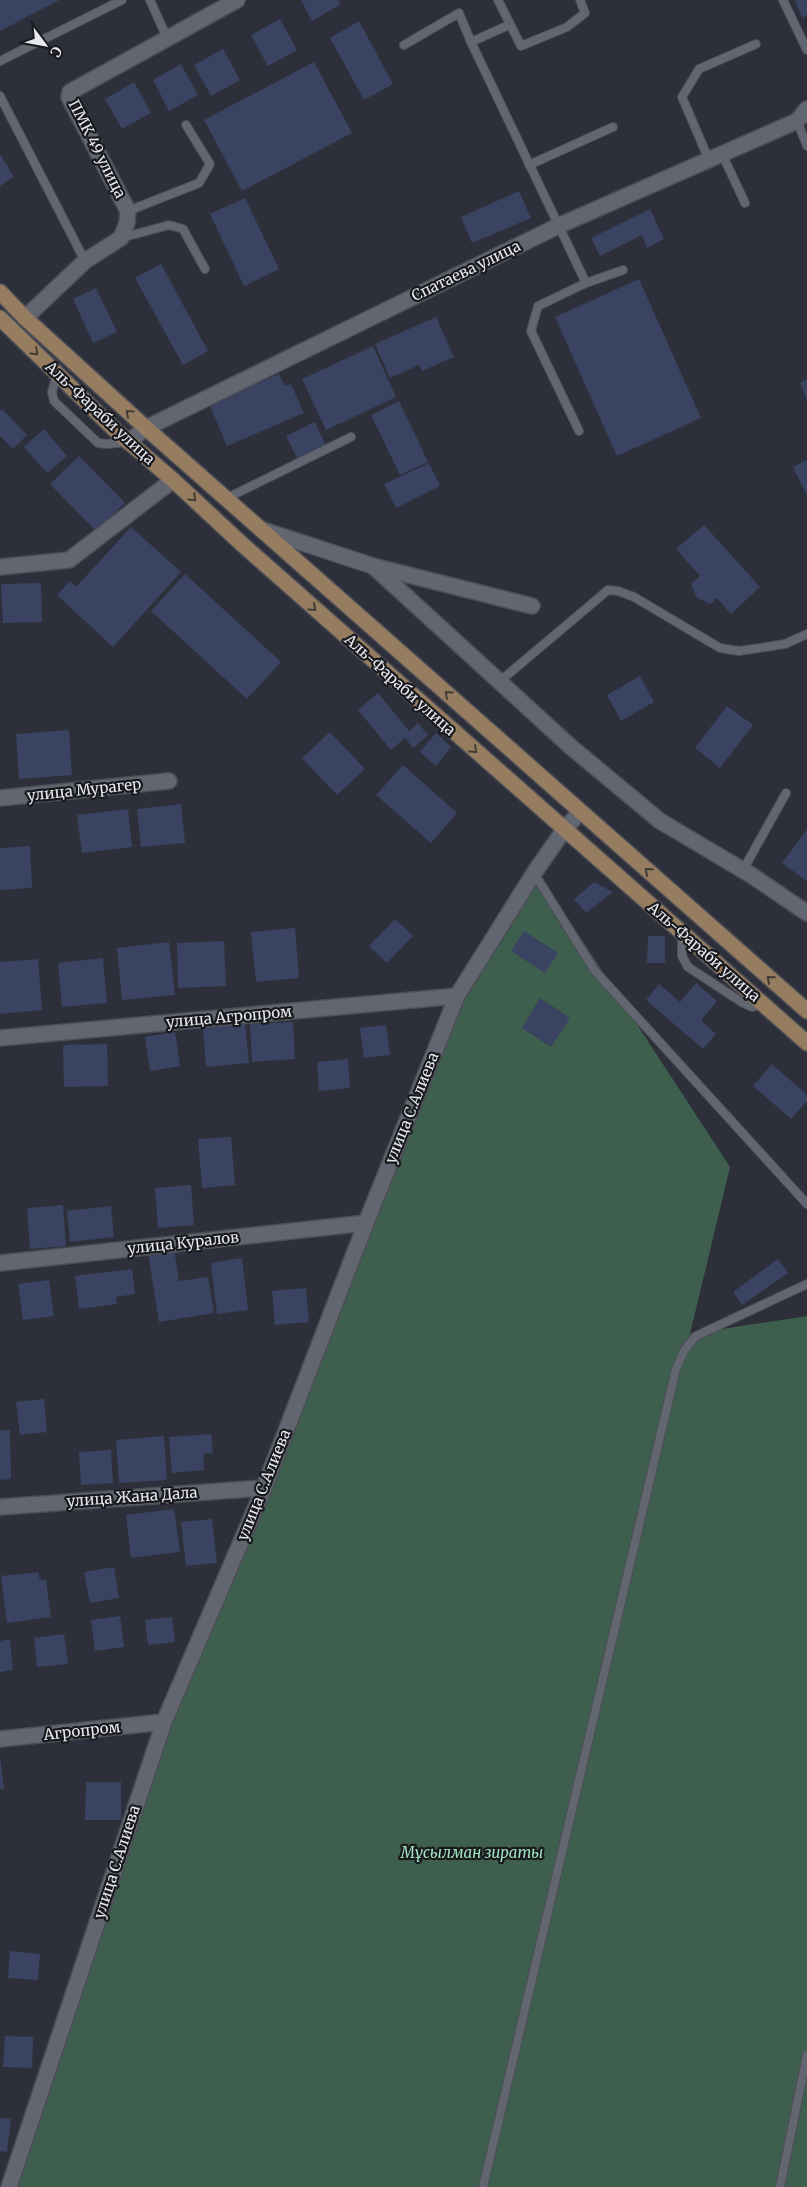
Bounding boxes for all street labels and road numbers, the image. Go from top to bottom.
street label: ПМК 49 улица [65,96,130,201]
street label: Спатаева улица [408,236,523,305]
street label: Аль-Фараби улица [41,356,159,468]
street label: Аль-Фараби улица [340,629,460,739]
street label: улица Мурагер [26,774,142,805]
street label: Аль-Фараби улица [643,897,764,1006]
street label: улица Агропром [165,1002,293,1031]
street label: улица С.Алиева [381,1049,443,1166]
street label: улица Куралов [126,1227,240,1258]
street label: улица С.Алиева [233,1426,295,1543]
street label: улица Жана Дала [66,1482,198,1511]
street label: Агропром [42,1717,121,1744]
street label: улица С.Алиева [89,1803,144,1921]

